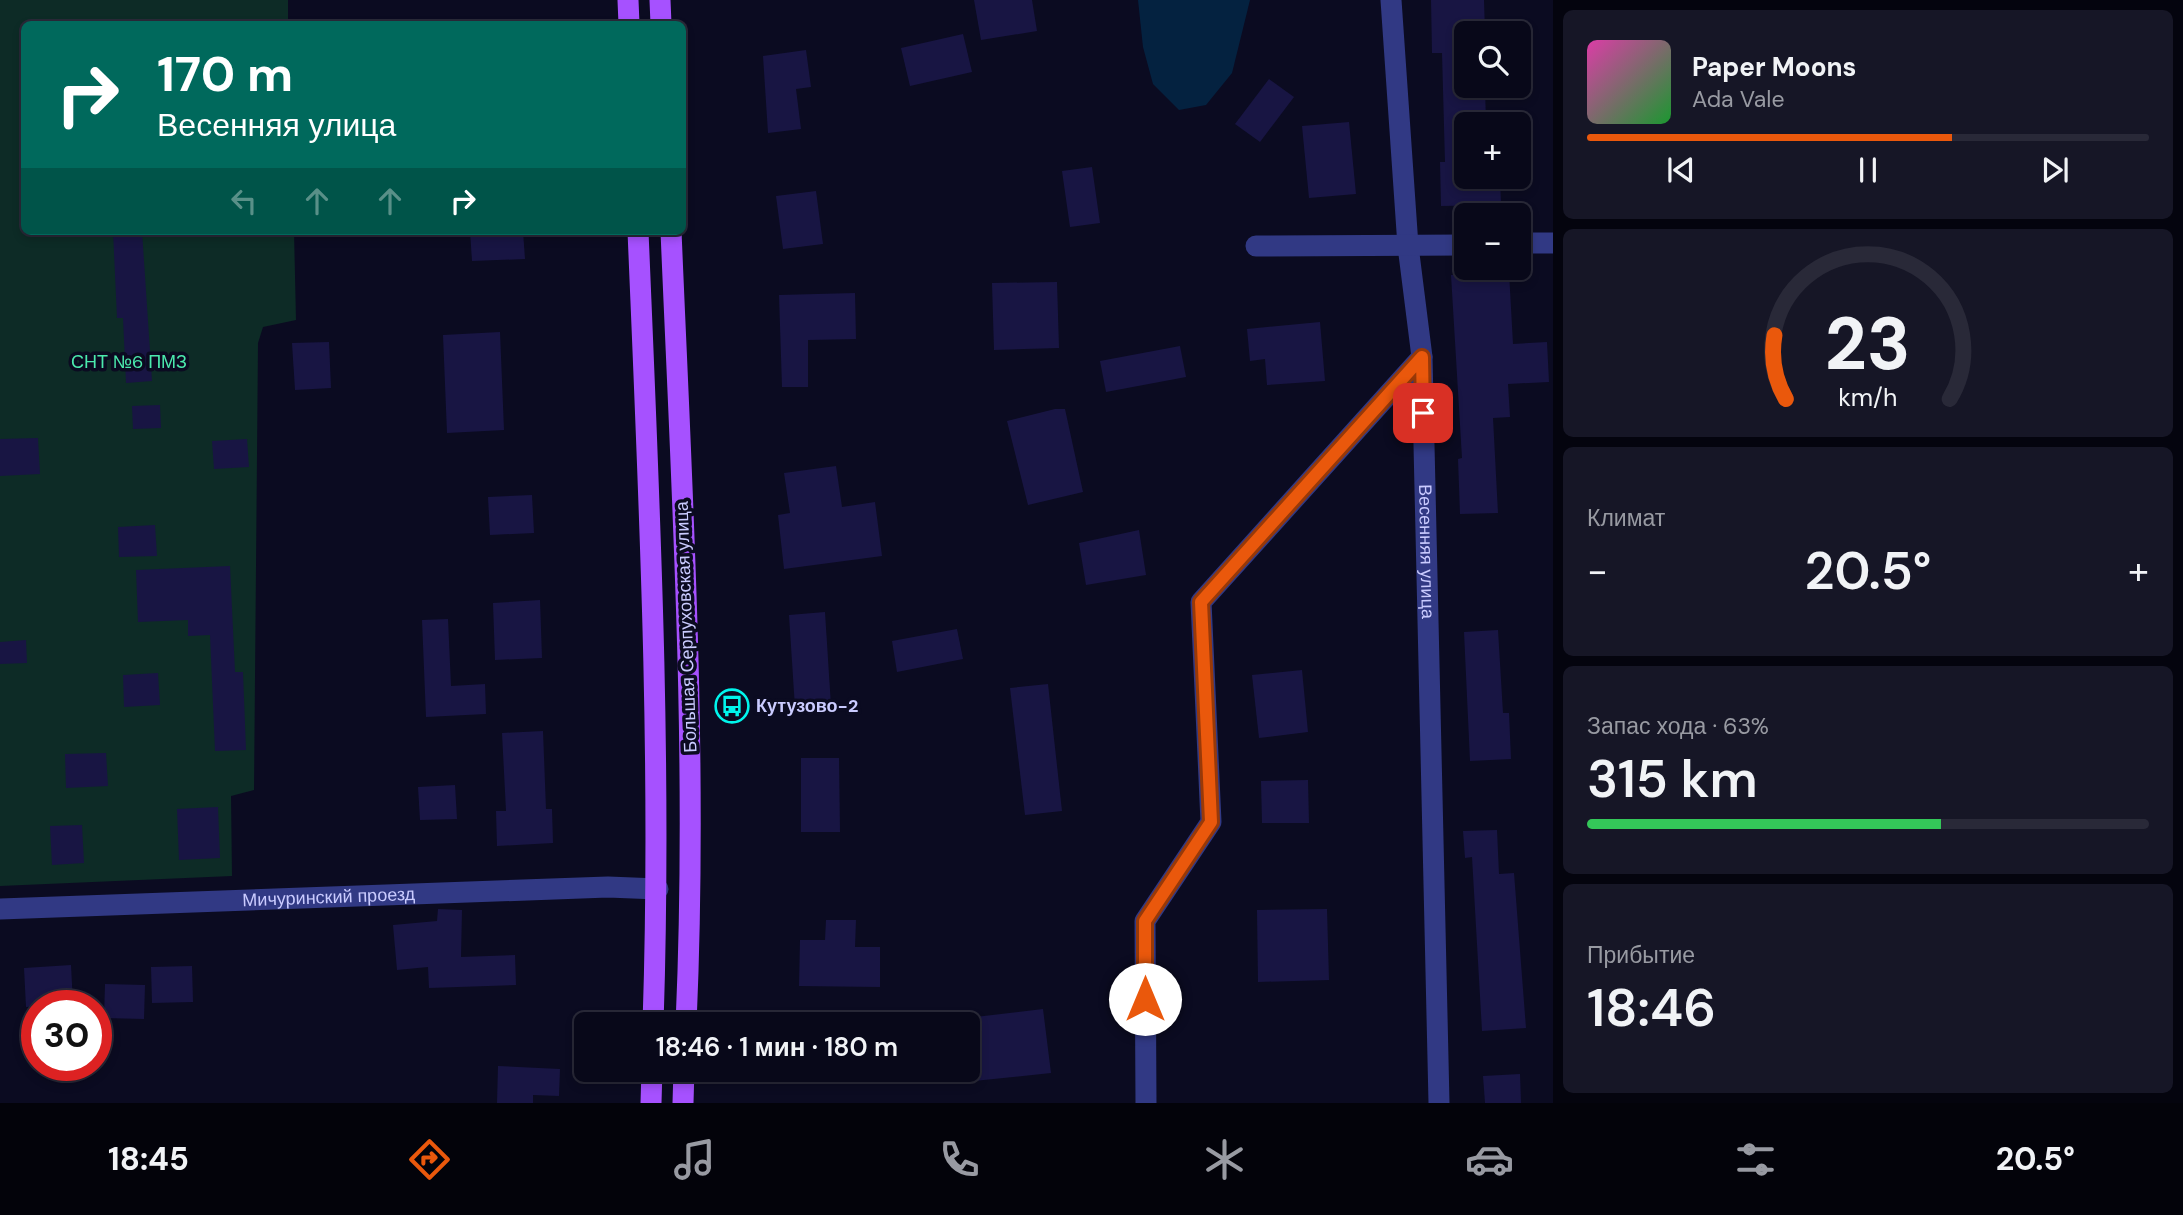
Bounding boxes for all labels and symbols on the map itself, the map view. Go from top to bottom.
park label: СНТ №6 ПМЗ [71,350,187,374]
pin [1393,383,1453,443]
street label: Весенняя улица [1413,484,1440,620]
street label: Большая Серпуховская улица [670,500,702,753]
bus stop icon: Кутузово-2 [713,687,751,725]
place label: Кутузово-2 [756,694,858,718]
street label: Мичуринский проезд [242,882,416,912]
position arrow [1108,962,1182,1036]
speed limit sign: 30 [21,990,112,1081]

